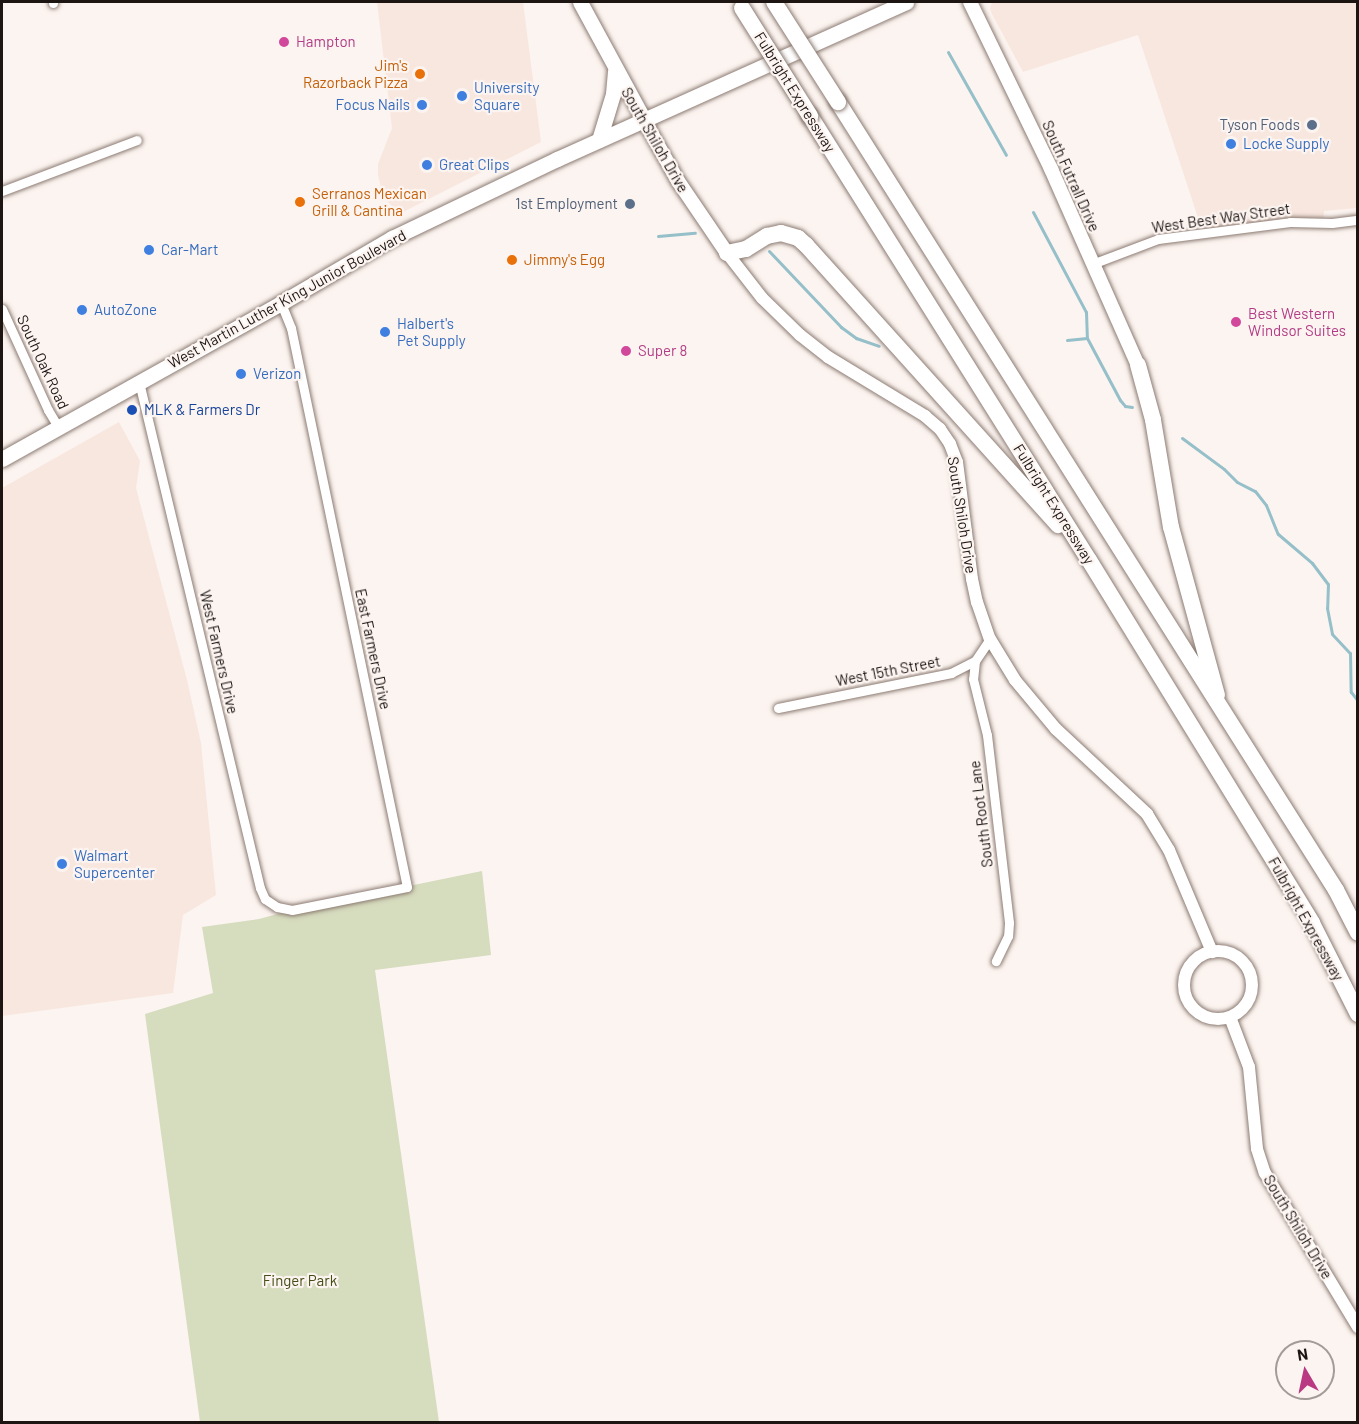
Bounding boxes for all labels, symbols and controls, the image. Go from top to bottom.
street label: Fulbright Expressway [751,29,839,155]
place label: Hampton [296,33,356,51]
marker: Hampton [277,35,291,49]
place label: Jim's Razorback Pizza [303,56,408,91]
marker: Jim's Razorback Pizza [413,67,427,81]
place label: University Square [474,78,539,113]
street label: South Shiloh Drive [618,84,692,196]
marker: University Square [455,89,469,103]
place label: Focus Nails [336,96,410,114]
marker: Focus Nails [415,98,429,112]
place label: Tyson Foods [1219,116,1300,134]
street label: South Futrall Drive [1038,118,1104,234]
marker: Tyson Foods [1305,118,1319,132]
place label: Locke Supply [1243,135,1329,153]
marker: Locke Supply [1224,137,1238,151]
place label: Great Clips [439,156,509,174]
marker: Great Clips [420,158,434,172]
place label: Serranos Mexican Grill & Cantina [312,184,427,219]
marker: Serranos Mexican Grill & Cantina [293,195,307,209]
place label: 1st Employment [515,195,618,213]
marker: 1st Employment [623,197,637,211]
street label: West Best Way Street [1151,199,1291,237]
street label: West Martin Luther King Junior Boulevard [165,226,409,372]
place label: Car-Mart [161,241,218,259]
marker: Car-Mart [142,243,156,257]
place label: Jimmy's Egg [524,251,605,269]
marker: Jimmy's Egg [505,253,519,267]
place label: AutoZone [94,301,157,319]
marker: AutoZone [75,303,89,317]
place label: Best Western Windsor Suites [1248,304,1346,339]
street label: South Oak Road [13,312,73,412]
place label: Halbert's Pet Supply [397,314,466,349]
marker: Best Western Windsor Suites [1229,315,1243,329]
marker: Halbert's Pet Supply [378,325,392,339]
place label: Super 8 [638,342,687,360]
marker: Super 8 [619,344,633,358]
place label: Verizon [253,365,301,383]
marker: Verizon [234,367,248,381]
place label: MLK & Farmers Dr [144,401,260,419]
marker: MLK & Farmers Dr [125,403,139,417]
street label: Fulbright Expressway [1010,441,1098,567]
street label: South Shiloh Drive [944,455,980,575]
street label: East Farmers Drive [351,587,395,711]
street label: West Farmers Drive [196,588,242,716]
street label: West 15th Street [834,652,942,690]
street label: South Root Lane [966,760,996,868]
place label: Walmart Supercenter [74,846,155,881]
street label: Fulbright Expressway [1265,854,1347,984]
marker: Walmart Supercenter [55,857,69,871]
street label: South Shiloh Drive [1260,1172,1336,1282]
park label: Finger Park [263,1272,337,1290]
north arrow [1275,1340,1335,1400]
text: N [1296,1343,1309,1364]

